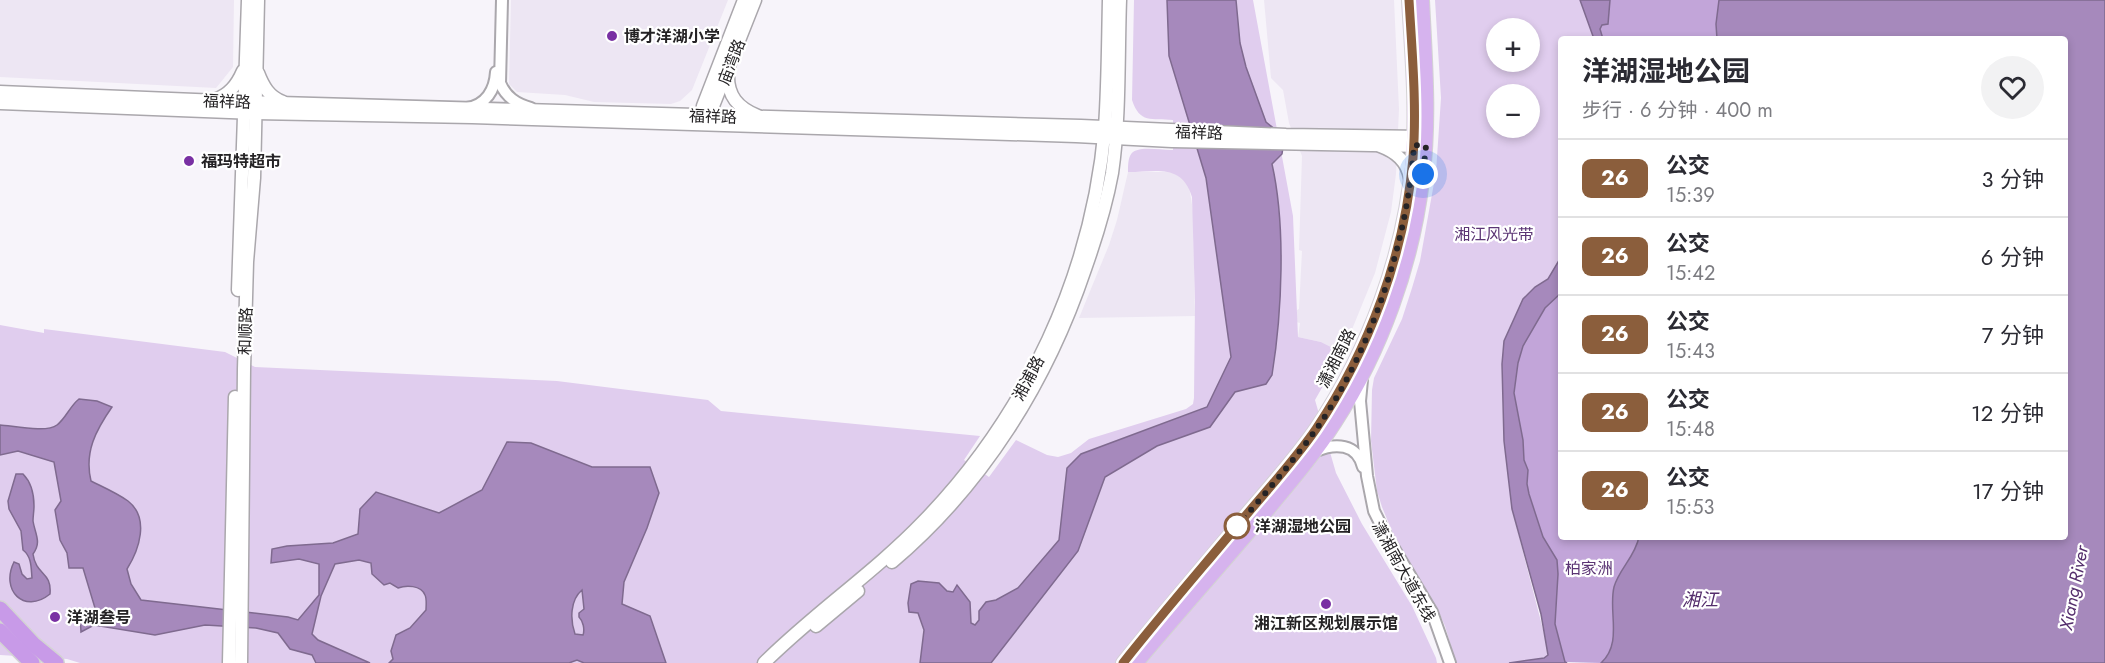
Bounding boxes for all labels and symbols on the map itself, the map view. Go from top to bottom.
place label: 博才洋湖小学 [624,25,720,48]
marker: 博才洋湖小学 [605,29,619,43]
street label: 庙湾路 [712,36,751,89]
street label: 福祥路 [203,89,251,114]
street label: 福祥路 [689,104,737,129]
street label: 福祥路 [1175,120,1223,145]
place label: 福玛特超市 [201,150,281,173]
marker: 福玛特超市 [182,154,196,168]
your location [1408,159,1438,189]
park label: 湘江风光带 [1454,223,1534,246]
street label: 和顺路 [233,307,258,355]
street label: 潇湘南路 [1312,324,1361,392]
street label: 湘浦路 [1007,352,1050,405]
marker: 洋湖湿地公园 [1224,513,1250,539]
place label: 洋湖湿地公园 [1255,515,1351,538]
street label: 潇湘南大道东线 [1366,517,1441,626]
water label: Xiang River [2053,543,2095,633]
park label: 柏家洲 [1565,557,1613,580]
water label: 湘江 [1682,587,1720,613]
marker: 湘江新区规划展示馆 [1319,597,1333,611]
place label: 洋湖叁号 [67,606,131,629]
marker: 洋湖叁号 [48,610,62,624]
place label: 湘江新区规划展示馆 [1254,612,1398,635]

